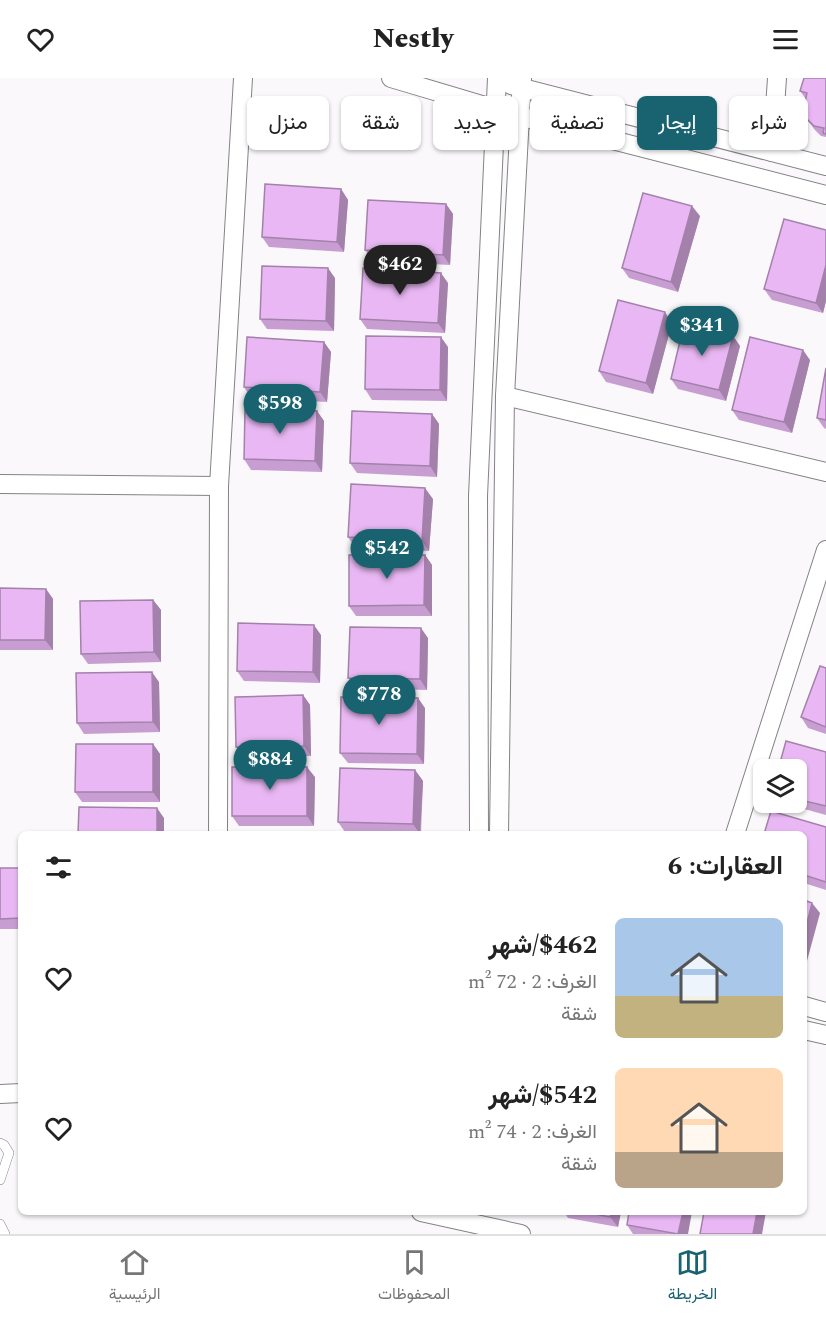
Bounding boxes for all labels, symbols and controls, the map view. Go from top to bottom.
text: Nestly [373,18,453,60]
icon: heart [24,23,57,56]
icon: menu [769,23,802,56]
chip: منزل [247,96,329,150]
chip: شقة [341,96,421,150]
chip: جديد [433,96,518,150]
chip: تصفية [530,96,625,150]
chip: إيجار [637,96,717,150]
chip: شراء [729,96,808,150]
pin: $462 [364,245,436,296]
text: $462 [378,249,422,279]
pin: $341 [666,306,738,357]
text: $341 [680,310,724,340]
pin: $598 [244,384,316,435]
text: $598 [258,388,302,418]
pin: $542 [351,529,423,580]
text: $542 [365,533,409,563]
pin: $778 [343,675,415,726]
text: $778 [357,679,401,709]
pin: $884 [234,740,306,791]
text: $884 [248,744,292,774]
map controls [753,759,807,813]
button: layers [753,759,807,813]
text: العقارات: 6 [668,846,783,886]
icon: filters [42,851,75,884]
text: $462/شهر [488,925,597,965]
icon: home [663,942,735,1014]
icon: heart [42,962,75,995]
text: الغرف: 2 · 72 m² [468,967,597,997]
text: شقة [561,999,597,1029]
text: $542/شهر [488,1075,597,1115]
icon: home [663,1092,735,1164]
icon: heart [42,1112,75,1145]
text: الغرف: 2 · 74 m² [468,1117,597,1147]
text: شقة [561,1149,597,1179]
tab: الرئيسية [109,1246,161,1308]
tab: المحفوظات [378,1246,450,1308]
tab: الخريطة [668,1246,717,1308]

